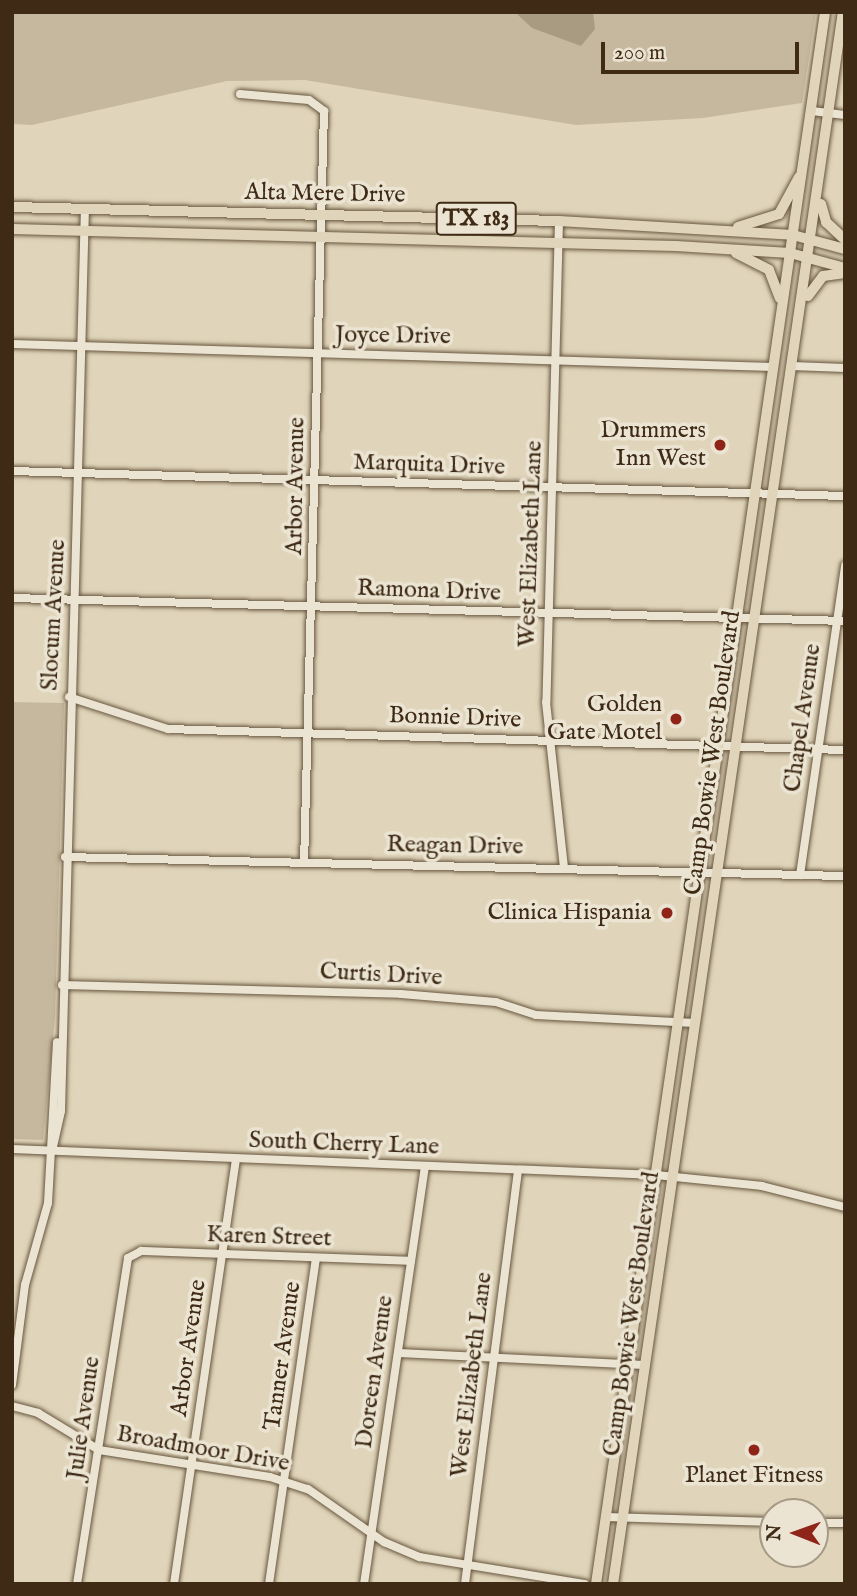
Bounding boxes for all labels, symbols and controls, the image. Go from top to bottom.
scale bar [605,28,803,72]
text: 200 m [614,40,665,67]
street label: Alta Mere Drive [244,178,406,210]
road number: TX 183 [434,200,518,238]
street label: Joyce Drive [335,321,451,351]
street label: Arbor Avenue [280,417,312,555]
place label: Drummers Inn West [600,417,706,473]
marker: Drummers Inn West [712,437,728,453]
street label: West Elizabeth Lane [513,440,549,648]
street label: Marquita Drive [352,448,506,482]
street label: Slocum Avenue [36,539,72,691]
street label: Ramona Drive [356,574,502,608]
street label: Camp Bowie West Boulevard [679,609,747,897]
street label: Chapel Avenue [778,642,828,794]
place label: Golden Gate Motel [547,691,662,747]
street label: Bonnie Drive [388,701,522,735]
marker: Golden Gate Motel [668,711,684,727]
street label: Reagan Drive [386,830,524,862]
place label: Clinica Hispania [487,899,651,927]
marker: Clinica Hispania [657,903,677,923]
street label: Curtis Drive [319,957,443,993]
street label: South Cherry Lane [248,1126,440,1162]
street label: Camp Bowie West Boulevard [598,1170,666,1458]
street label: Karen Street [206,1220,332,1254]
street label: West Elizabeth Lane [445,1270,499,1480]
street label: Arbor Avenue [165,1278,213,1418]
street label: Tanner Avenue [258,1280,308,1432]
street label: Doreen Avenue [350,1294,400,1450]
street label: Julie Avenue [61,1355,107,1481]
street label: Broadmoor Drive [114,1420,292,1478]
marker: Planet Fitness [746,1442,762,1458]
place label: Planet Fitness [685,1462,823,1490]
north arrow [759,1498,829,1568]
text: N [763,1524,787,1541]

